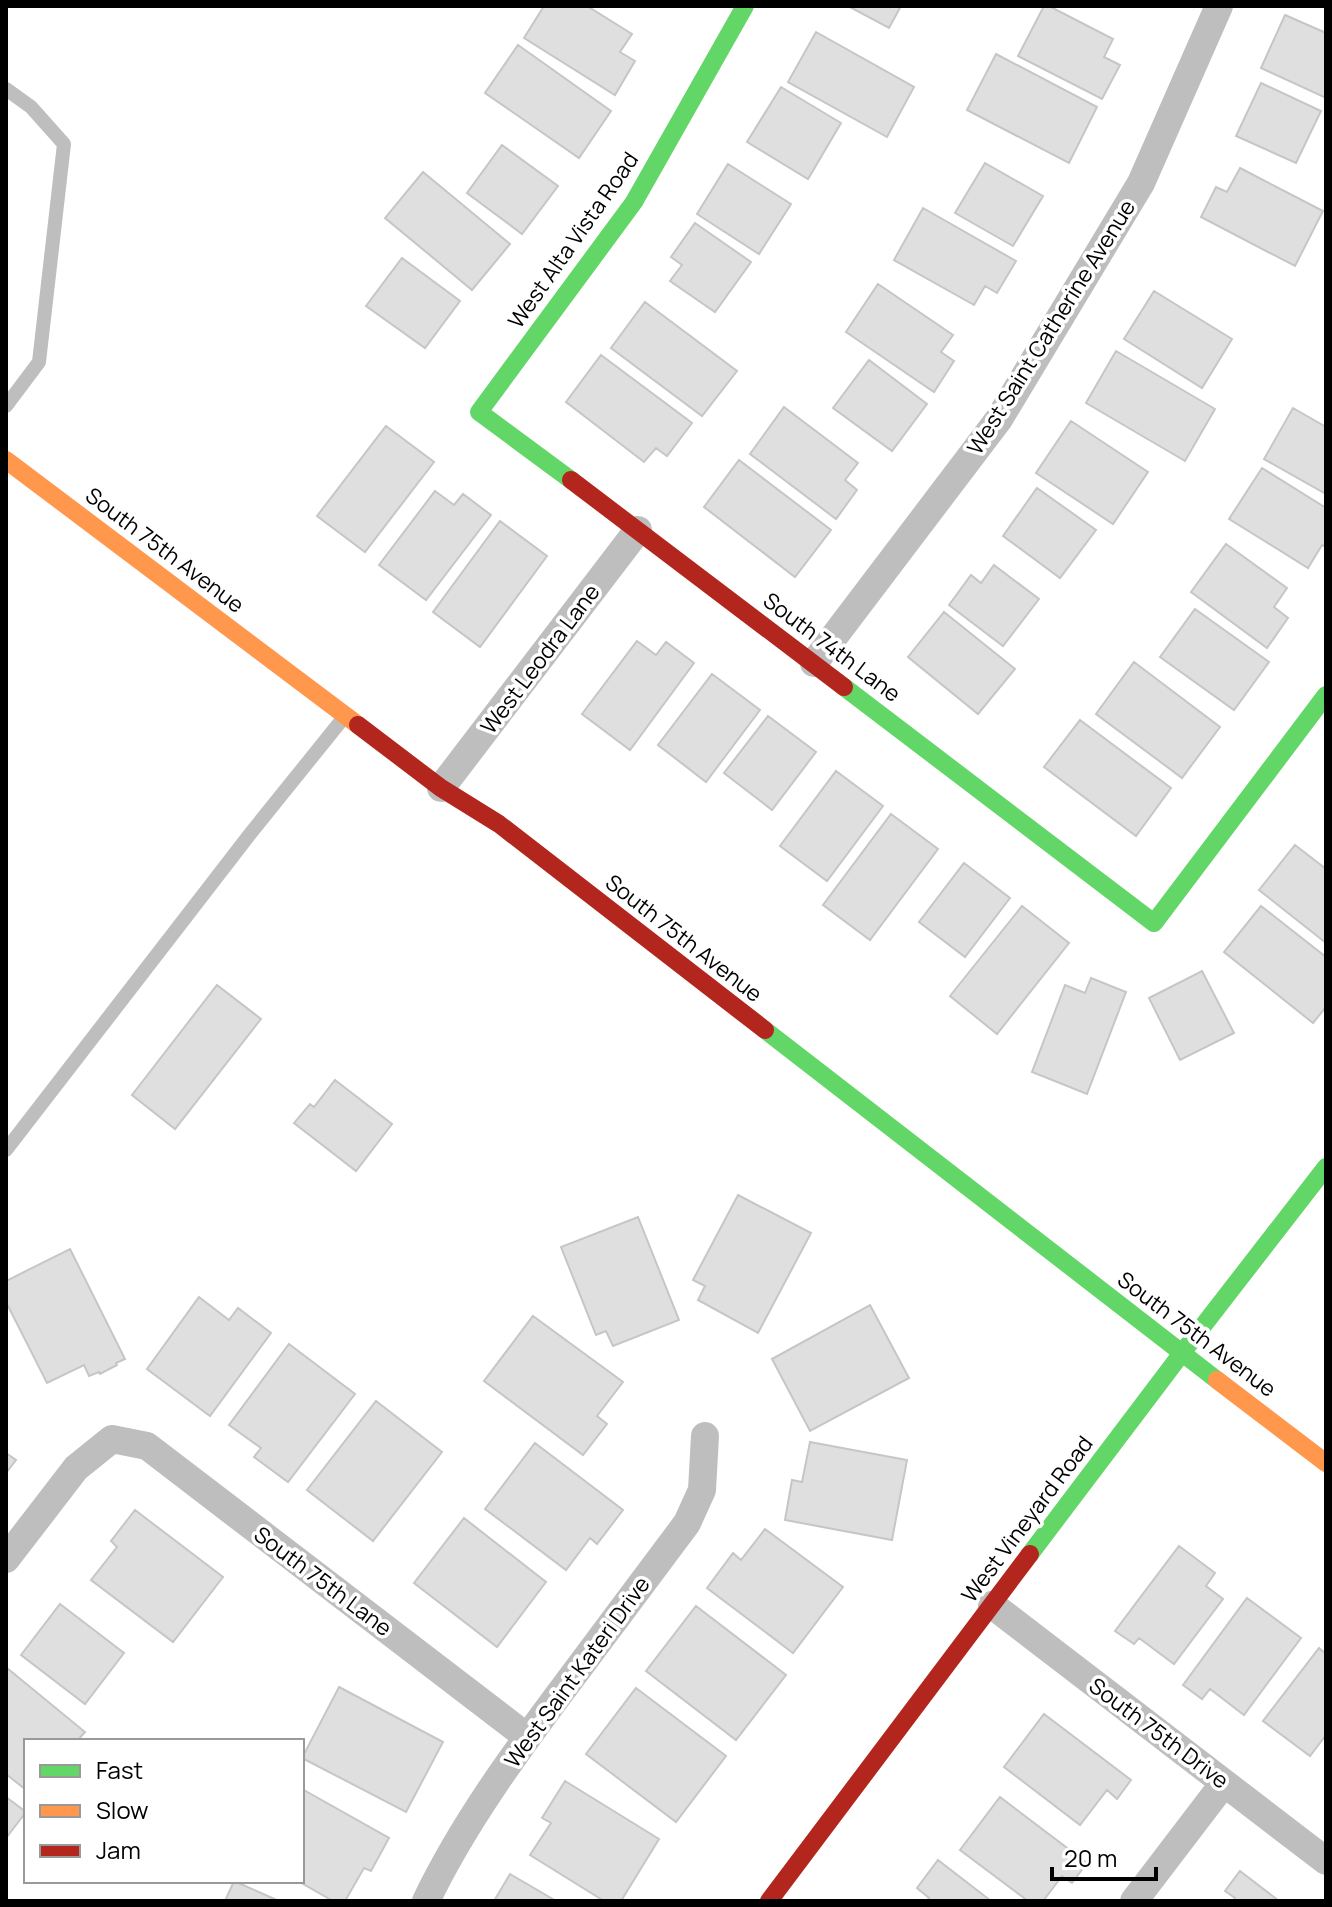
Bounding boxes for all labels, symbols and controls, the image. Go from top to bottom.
street label: West Alta Vista Road [501,146,645,334]
street label: West Saint Catherine Avenue [960,194,1142,460]
street label: South 75th Avenue [80,480,251,620]
street label: West Leodra Lane [474,578,606,740]
street label: South 74th Lane [757,585,907,709]
street label: South 75th Avenue [599,867,769,1009]
street label: South 75th Avenue [1112,1264,1283,1404]
street label: West Vineyard Road [954,1430,1100,1608]
street label: South 75th Lane [248,1519,398,1643]
street label: West Saint Kateri Drive [497,1570,657,1774]
street label: South 75th Drive [1083,1671,1235,1795]
legend [24,1739,304,1883]
text: Fast [96,1753,143,1786]
text: Slow [96,1793,149,1826]
scale bar [1052,1831,1156,1881]
text: Jam [96,1833,141,1866]
text: 20 m [1064,1841,1117,1874]

